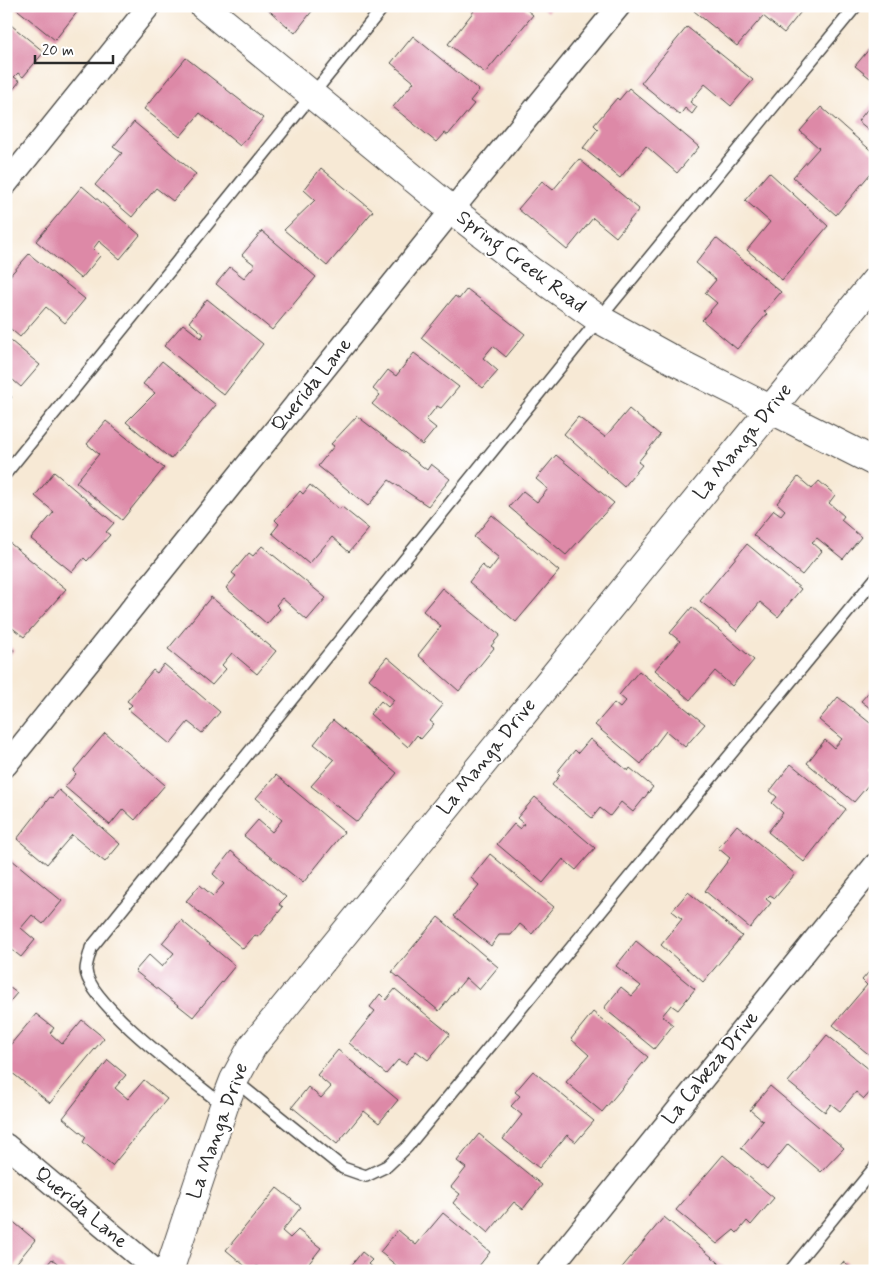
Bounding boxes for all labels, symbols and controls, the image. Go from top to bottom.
scale bar [35,32,112,64]
text: 20 m [42,41,74,61]
street label: Spring Creek Road [449,204,591,321]
street label: Querida Lane [265,332,359,438]
street label: La Manga Drive [687,378,799,506]
street label: La Manga Drive [431,693,543,821]
street label: La Cabeza Drive [657,1005,765,1131]
street label: La Manga Drive [181,1059,255,1203]
street label: Querida Lane [28,1161,134,1255]

